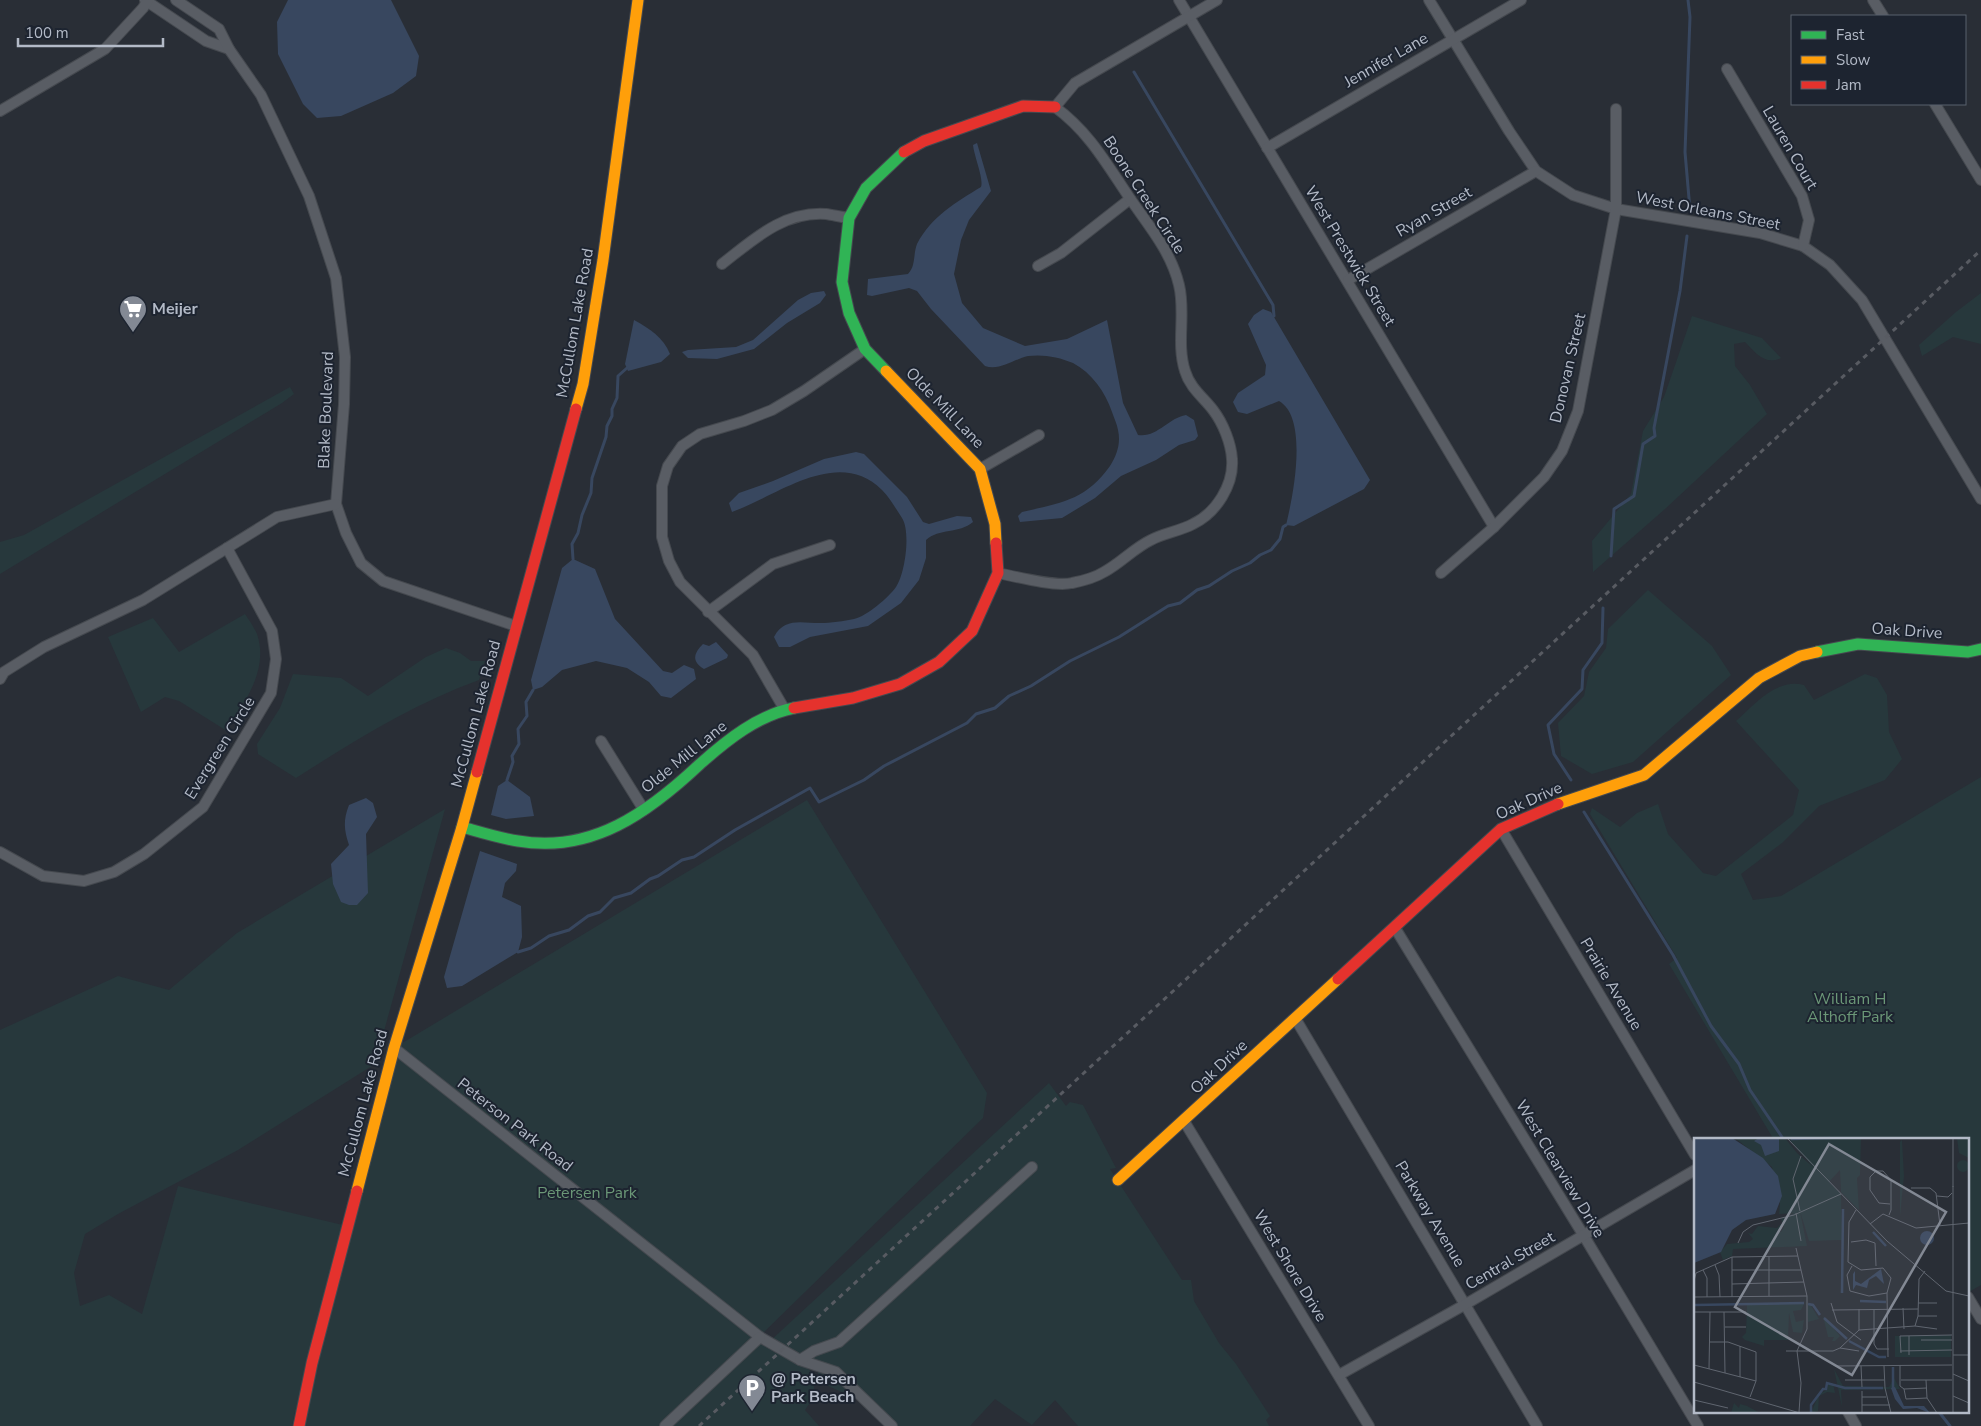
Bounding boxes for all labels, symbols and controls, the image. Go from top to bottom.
scale bar [18,15,162,47]
legend [1791,15,1966,105]
text: 100 m [25,23,69,43]
text: Fast [1836,25,1865,45]
street label: Jennifer Lane [1339,27,1432,93]
text: Slow [1836,50,1871,70]
text: Jam [1835,75,1862,95]
street label: Lauren Court [1757,102,1823,194]
street label: Boone Creek Circle [1098,132,1190,258]
street label: Ryan Street [1392,181,1476,243]
street label: West Prestwick Street [1299,182,1401,331]
street label: West Orleans Street [1634,186,1782,236]
street label: McCullom Lake Road [551,246,599,400]
supermarket icon: Meijer [118,294,148,333]
place label: Meijer [152,298,198,320]
street label: Donovan Street [1545,311,1591,425]
street label: Blake Boulevard [313,351,339,469]
street label: Olde Mill Lane [901,363,989,453]
street label: Oak Drive [1871,618,1943,644]
street label: McCullom Lake Road [446,638,506,790]
street label: Evergreen Circle [180,692,260,804]
street label: Olde Mill Lane [636,716,732,798]
street label: Oak Drive [1492,777,1566,825]
street label: Prairie Avenue [1575,934,1647,1034]
park label: William H Althoff Park [1807,988,1894,1028]
street label: McCullom Lake Road [333,1027,393,1179]
street label: Oak Drive [1186,1035,1252,1099]
street label: Peterson Park Road [453,1073,577,1177]
street label: West Clearview Drive [1510,1096,1610,1242]
inset map [1694,1138,1968,1414]
street label: Parkway Avenue [1390,1157,1470,1271]
park label: Petersen Park [537,1182,638,1204]
street label: West Shore Drive [1248,1206,1332,1326]
street label: Central Street [1461,1226,1559,1296]
place label: @ Petersen Park Beach [771,1368,856,1408]
parking icon: @ Petersen Park Beach [737,1373,767,1412]

